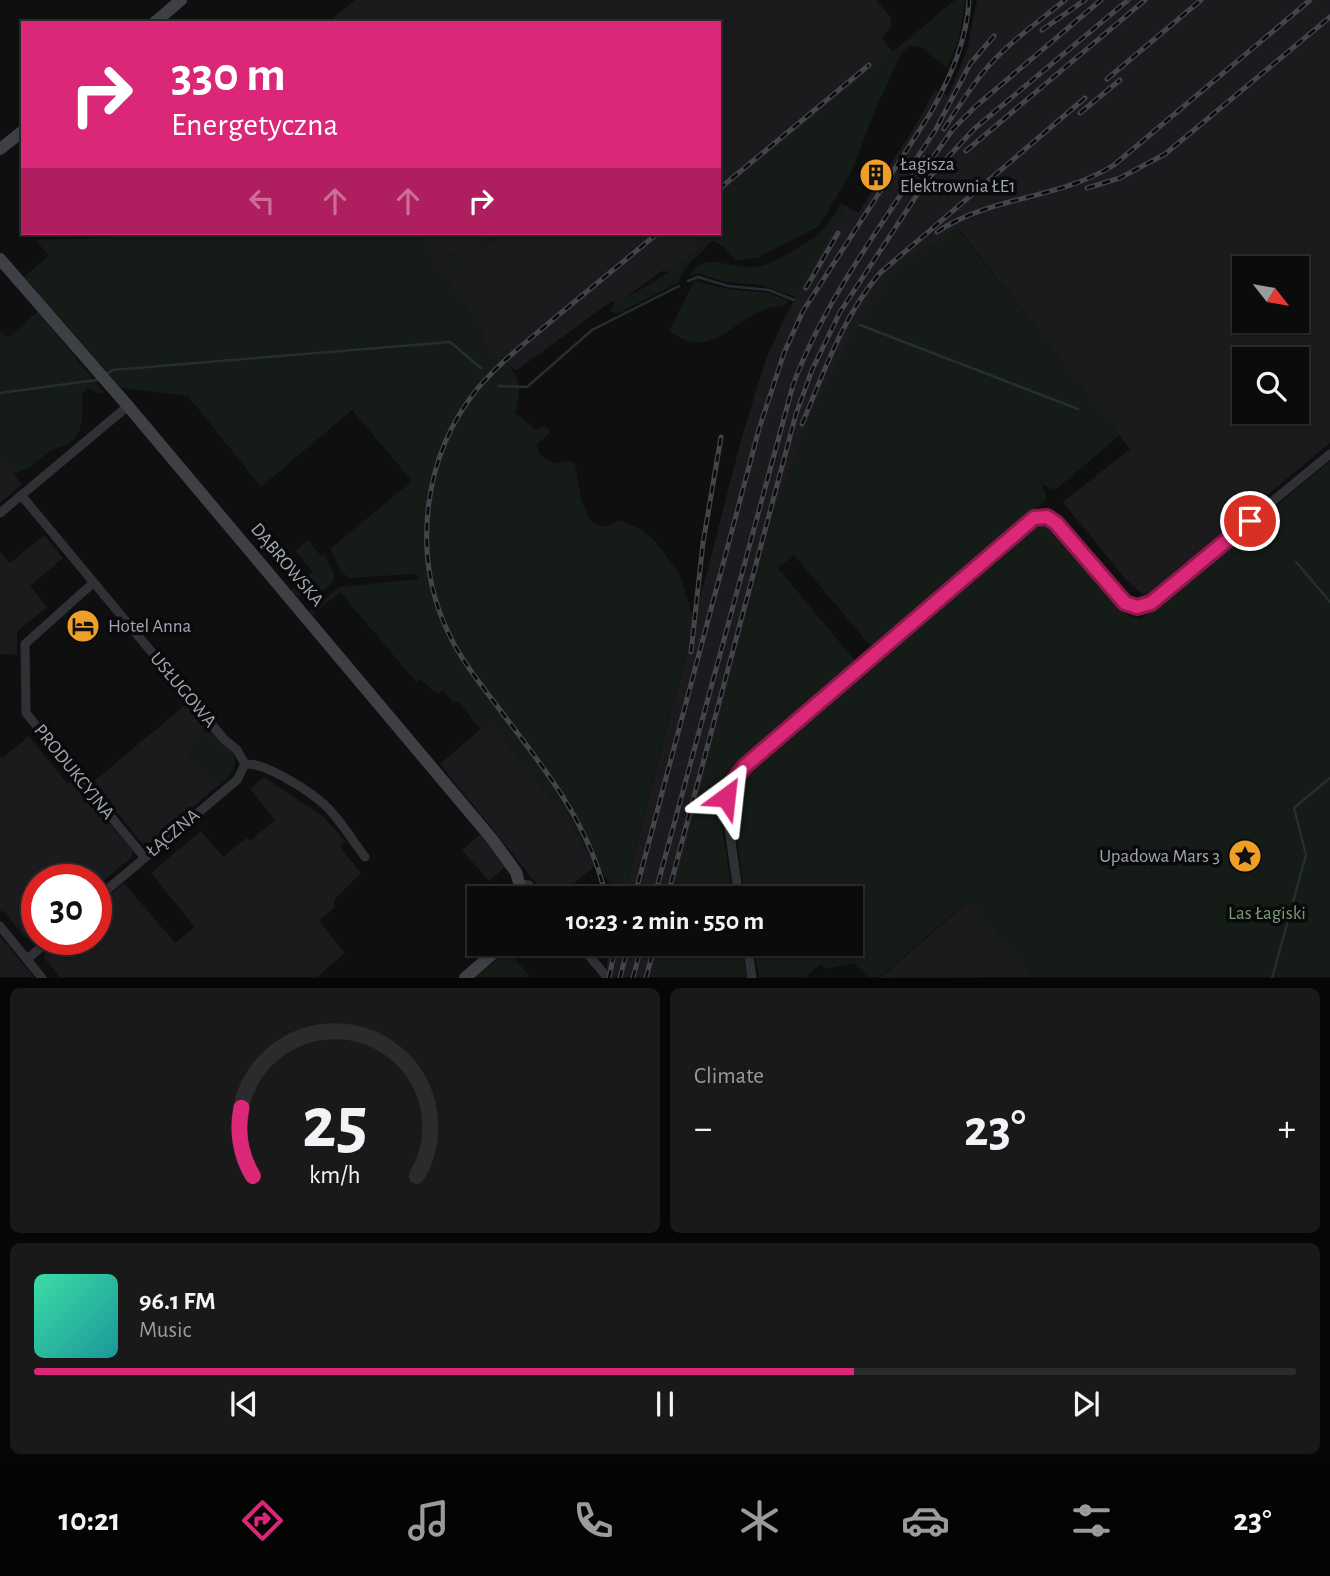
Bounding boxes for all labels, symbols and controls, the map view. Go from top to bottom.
icon: right [56,49,147,140]
text: 330 m [171,51,286,100]
text: Energetyczna [171,109,338,141]
place label: Łagisza Elektrownia ŁE1 [900,155,1015,196]
building icon: Łagisza Elektrownia ŁE1 [857,156,895,194]
icon: left [243,182,281,220]
icon: ahead [316,182,354,220]
icon: ahead [389,182,427,220]
icon: right [462,182,500,220]
north arrow [1232,256,1309,332]
map controls [1232,256,1309,424]
button: search [1232,347,1309,424]
pin [1220,491,1280,551]
icon: arrive [1231,502,1269,540]
street label: DĄBROWSKA [247,520,327,610]
hotel icon: Hotel Anna [64,607,102,645]
place label: Hotel Anna [108,617,192,636]
street label: USŁUGOWA [146,649,220,731]
street label: PRODUKCYJNA [30,721,118,823]
position arrow [689,760,763,834]
street label: ŁĄCZNA [143,806,203,860]
place icon: Upadowa Mars 3 [1226,837,1264,875]
place label: Upadowa Mars 3 [1099,847,1220,866]
speed limit sign: 30 [21,864,112,955]
park label: Las Łagiski [1228,904,1306,923]
text: 10:23 · 2 min · 550 m [566,908,764,934]
text: Climate [694,1065,764,1088]
text: 25 [302,1089,368,1162]
text: 23° [964,1103,1026,1155]
text: − [694,1110,712,1148]
text: + [1278,1110,1296,1148]
text: km/h [309,1163,361,1188]
text: 96.1 FM [139,1288,216,1314]
text: Music [139,1319,191,1342]
icon: previous [225,1385,263,1423]
icon: pause [646,1385,684,1423]
icon: next [1067,1385,1105,1423]
icon: directions [238,1496,287,1545]
icon: music [404,1496,453,1545]
icon: phone [569,1496,618,1545]
icon: climate [735,1496,784,1545]
icon: car [901,1496,950,1545]
icon: filters [1067,1496,1116,1545]
text: 10:21 [58,1504,121,1536]
text: 23° [1233,1504,1272,1536]

